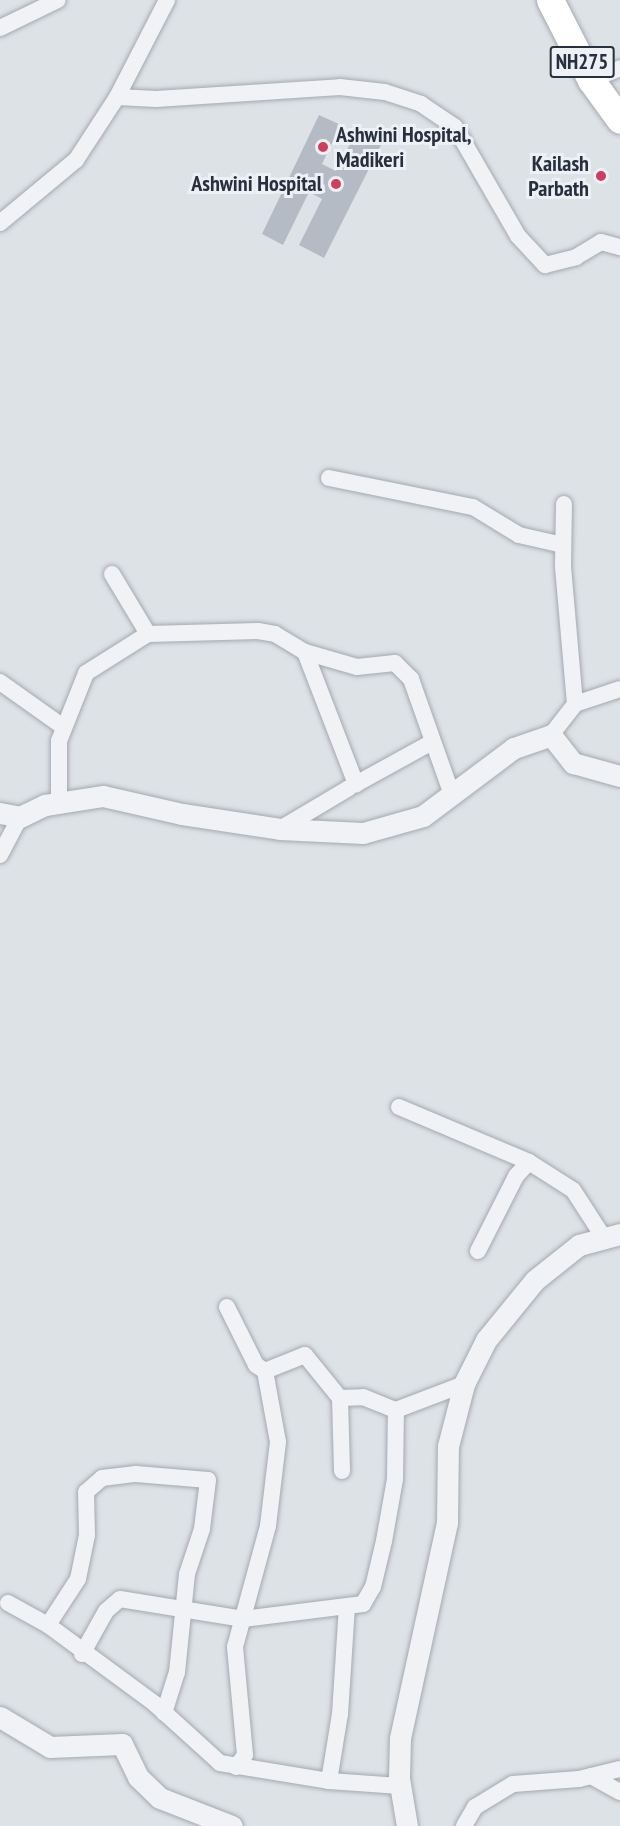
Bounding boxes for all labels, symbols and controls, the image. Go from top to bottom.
road number: NH275 [549,44,615,80]
place label: Ashwini Hospital, Madikeri [336,121,472,172]
marker: Ashwini Hospital, Madikeri [314,138,332,156]
place label: Kailash Parbath [528,150,589,202]
marker: Kailash Parbath [594,169,608,183]
place label: Ashwini Hospital [191,171,322,197]
marker: Ashwini Hospital [327,175,345,193]

